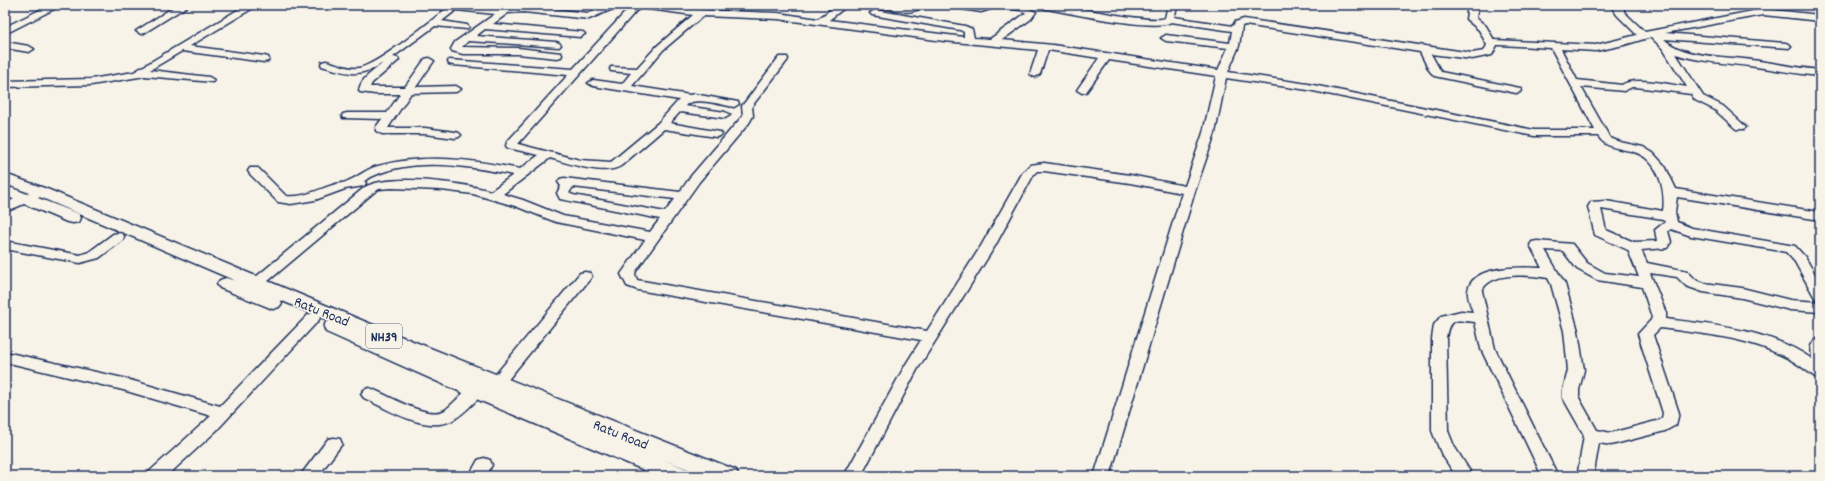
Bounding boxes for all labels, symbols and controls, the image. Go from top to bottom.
street label: Ratu Road [290,292,352,334]
road number: NH39 [366,324,402,348]
street label: Ratu Road [589,415,651,457]

